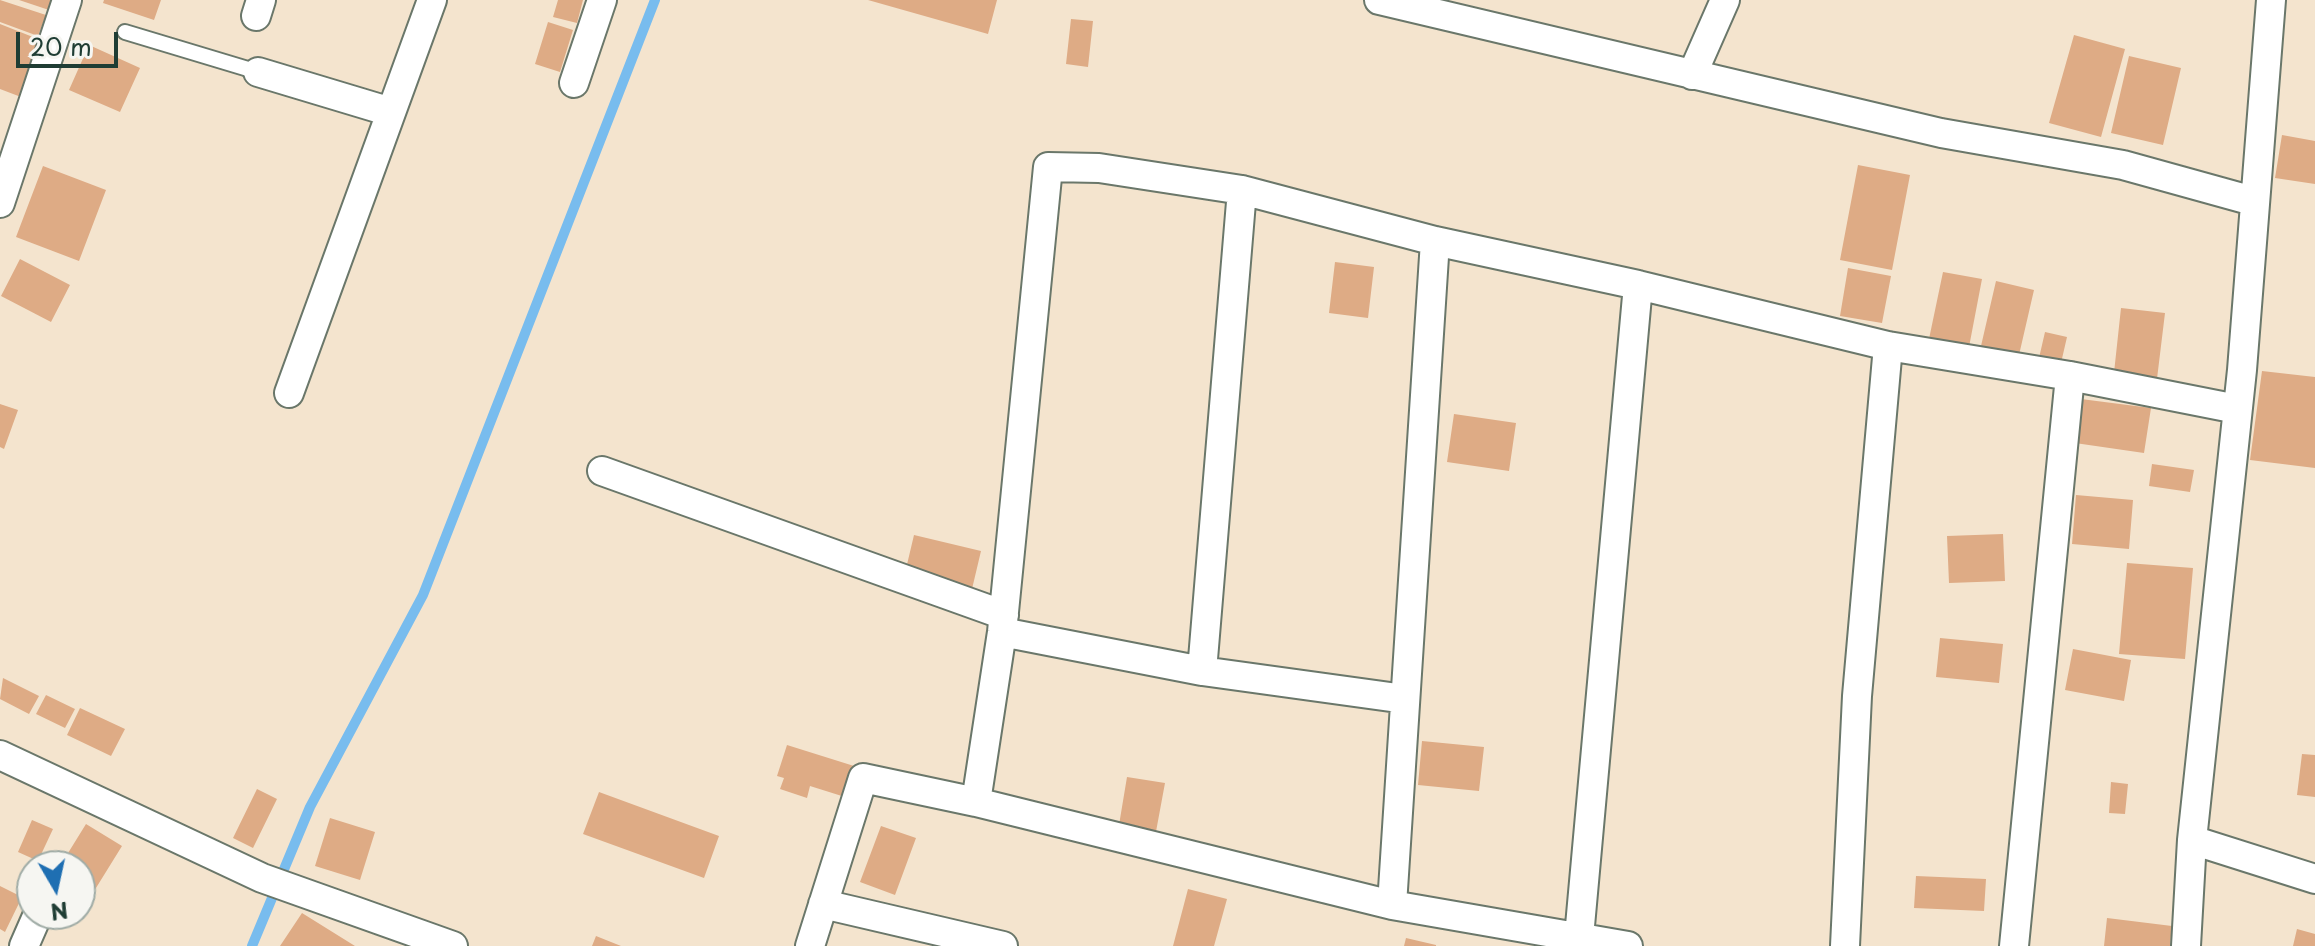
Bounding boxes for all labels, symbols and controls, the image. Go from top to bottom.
scale bar [20,16,122,66]
text: 20 m [30,28,92,64]
north arrow [16,850,96,930]
text: N [48,895,71,930]

